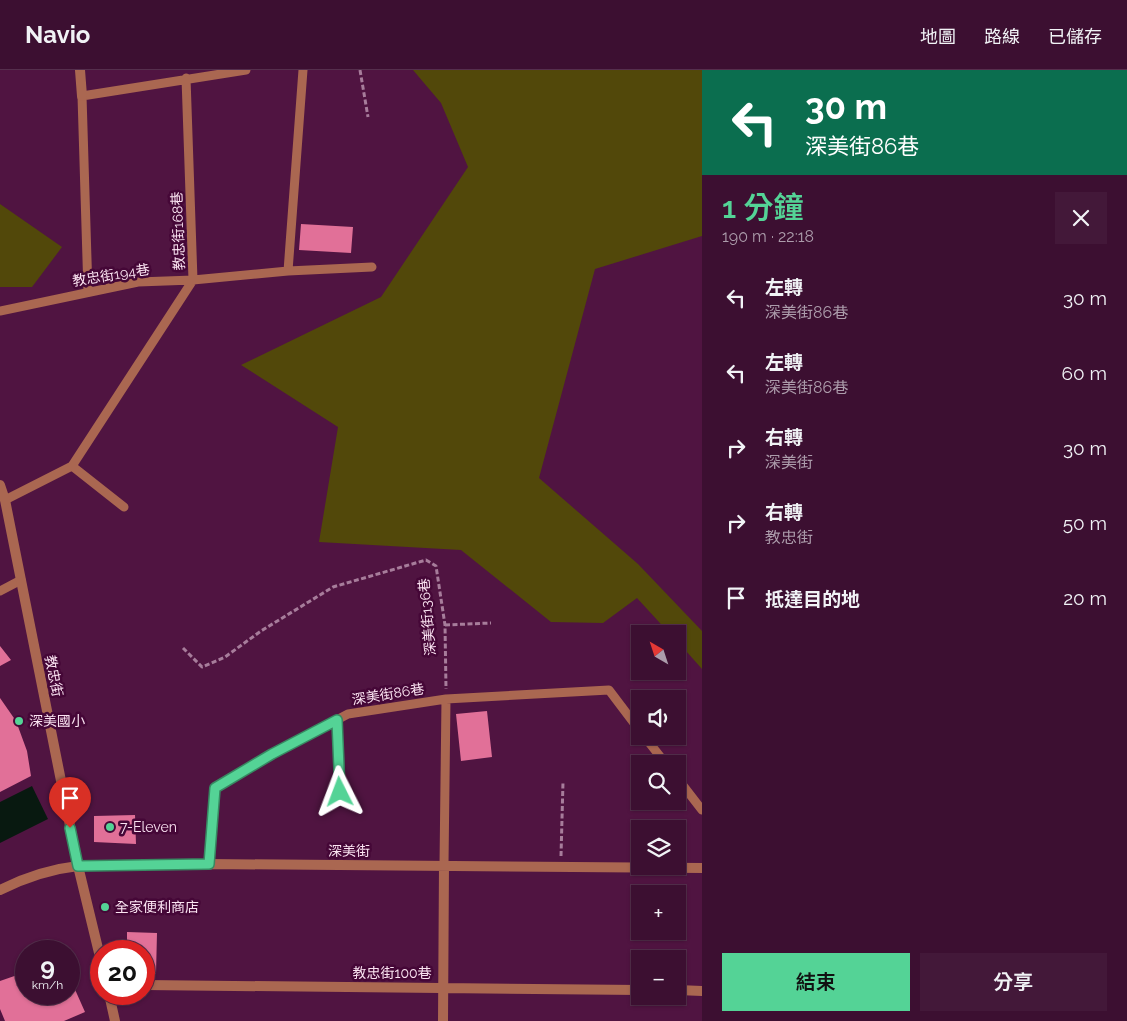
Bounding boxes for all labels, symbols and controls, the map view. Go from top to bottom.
text: Navio [25,20,90,49]
text: 地圖 [920,26,956,47]
text: 路線 [984,26,1020,47]
text: 已儲存 [1048,26,1102,47]
text: 30 m [805,86,887,127]
icon: left [722,90,787,155]
text: 深美街86巷 [805,133,919,159]
text: 1 分鐘 [722,190,804,225]
street label: 教忠街168巷 [169,191,187,271]
button: close [1055,192,1107,244]
text: 190 m · 22:18 [722,227,814,246]
street label: 教忠街194巷 [71,261,151,289]
text: 左轉 [765,276,803,298]
icon: left [722,284,750,312]
text: 30 m [1063,287,1107,309]
text: 深美街86巷 [765,303,848,322]
text: 左轉 [765,351,803,373]
icon: left [722,359,750,387]
text: 60 m [1062,362,1107,384]
text: 深美街86巷 [765,378,848,397]
text: 右轉 [765,426,803,448]
icon: right [722,434,750,462]
text: 30 m [1063,437,1107,459]
text: 深美街 [765,453,813,472]
text: 右轉 [765,501,803,523]
icon: right [722,509,750,537]
text: 50 m [1063,512,1107,534]
text: 教忠街 [765,528,813,547]
street label: 深美街136巷 [416,577,438,657]
icon: arrive [722,584,750,612]
text: 20 m [1063,587,1107,609]
text: 抵達目的地 [765,588,860,610]
north arrow [631,625,686,680]
map controls [631,625,686,1005]
street label: 教忠街 [42,654,66,698]
street label: 深美街86巷 [351,680,425,708]
button: sound [631,690,686,745]
place label: 深美國小 [29,713,85,729]
marker: 深美國小 [13,715,25,727]
button: search [631,755,686,810]
position arrow [313,765,365,817]
pin [49,777,91,828]
icon: arrive [56,784,84,812]
place label: 7-Eleven [120,819,177,835]
button: layers [631,820,686,875]
marker: 7-Eleven [104,821,116,833]
street label: 深美街 [328,843,370,859]
button: + [631,885,686,940]
place label: 全家便利商店 [115,899,199,915]
marker: 全家便利商店 [99,901,111,913]
speed limit sign: 20 [90,940,155,1005]
button: − [631,950,686,1005]
text: 9 [40,951,55,981]
button: 結束 [722,953,910,1011]
button: 分享 [920,953,1107,1011]
street label: 教忠街100巷 [352,965,432,981]
text: km/h [32,978,63,992]

